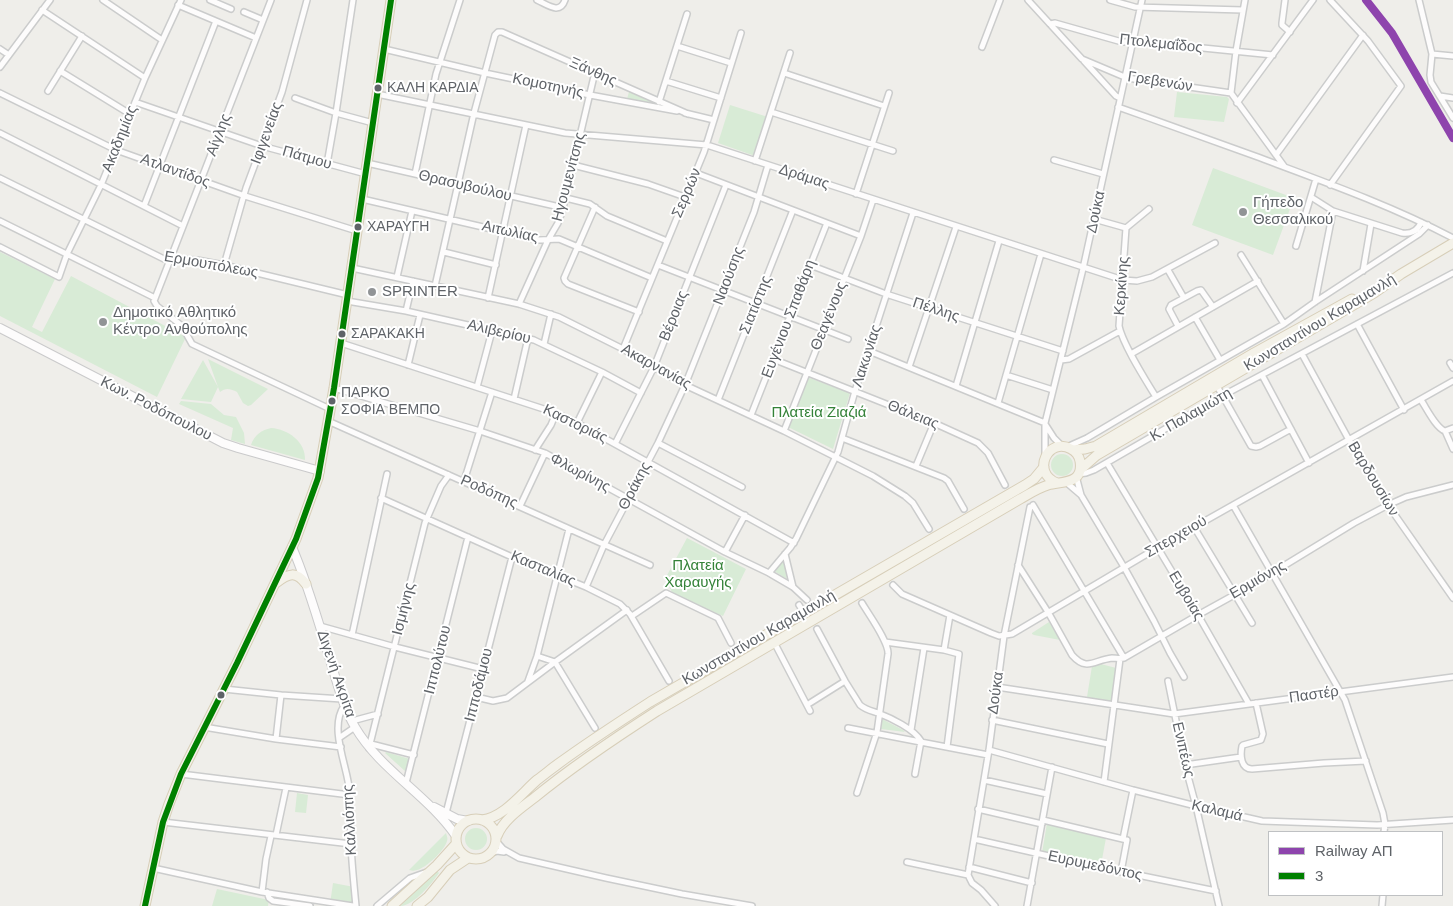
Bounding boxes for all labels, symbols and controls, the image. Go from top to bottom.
street label: Πτολεμαΐδος [1119,31,1203,57]
street label: Ξάνθης [567,54,619,90]
street label: Γρεβενών [1126,68,1194,96]
street label: Κομοτηνής [511,70,585,102]
place label: ΚΑΛΗ ΚΑΡΔΙΑ [387,80,479,96]
marker: ΚΑΛΗ ΚΑΡΔΙΑ [373,83,383,93]
street label: Ιφιγενείας [247,99,287,167]
street label: Ακαδημίας [98,103,142,175]
street label: Αίγλης [203,111,235,159]
street label: Ηγουμενίτσης [548,130,590,224]
street label: Πάτμου [280,142,334,174]
street label: Ατλαντίδος [138,150,212,192]
street label: Δράμας [777,160,831,194]
street label: Σερρών [669,165,705,221]
street label: Θρασυβούλου [417,167,513,205]
street label: Δούκα [1083,189,1109,235]
place label: Γήπεδο Θεσσαλικού [1253,194,1333,229]
marker: Γήπεδο Θεσσαλικού [1237,206,1249,218]
street label: Αιτωλίας [480,217,540,247]
place label: ΧΑΡΑΥΓΗ [367,219,429,235]
marker: ΧΑΡΑΥΓΗ [353,222,363,232]
street label: Ναούσης [710,244,748,308]
street label: Ερμουπόλεως [163,248,259,282]
street label: Κερκίνης [1111,256,1133,316]
street label: Ευγένιου Σπαθάρη [758,257,820,381]
street label: Κωνσταντίνου Καραμανλή [1241,270,1399,376]
street label: Σιατίστης [736,273,776,337]
street label: Θεαγένους [807,279,851,353]
place label: SPRINTER [382,283,458,301]
marker: SPRINTER [366,286,378,298]
street label: Βέροιας [656,288,692,344]
street label: Πέλλης [910,294,962,326]
place label: Δημοτικό Αθλητικό Κέντρο Ανθούπολης [113,304,248,339]
marker: Δημοτικό Αθλητικό Κέντρο Ανθούπολης [97,316,109,328]
street label: Αλιβερίου [466,316,532,348]
street label: Λακωνίας [848,323,886,389]
place label: ΣΑΡΑΚΑΚΗ [351,326,425,342]
marker: ΣΑΡΑΚΑΚΗ [337,329,347,339]
street label: Ακαρνανίας [618,340,694,394]
street label: Κων. Ροδόπουλου [97,373,215,445]
street label: Κ. Παλαμιώτη [1147,384,1235,446]
place label: ΠΑΡΚΟ ΣΟΦΙΑ ΒΕΜΠΟ [341,385,440,418]
marker: ΠΑΡΚΟ ΣΟΦΙΑ ΒΕΜΠΟ [327,396,337,406]
street label: Θάλειας [885,397,941,433]
street label: Καστοριάς [540,401,610,447]
park label: Πλατεία Ζιαζιά [771,404,867,422]
street label: Βαρδουσίων [1344,438,1402,520]
street label: Φλωρίνης [547,450,613,496]
street label: Θράκης [615,459,655,513]
street label: Ροδόπης [458,471,520,513]
street label: Σπερχειού [1142,512,1210,562]
street label: Κασταλίας [508,547,578,591]
park label: Πλατεία Χαραυγής [664,557,732,592]
street label: Ερμιόνης [1227,557,1289,603]
street label: Ευβοίας [1164,568,1208,624]
street label: Ισμήνης [389,581,419,637]
street label: Κωνσταντίνου Καραμανλή [679,587,839,689]
street label: Ιππολύτου [421,624,455,696]
street label: Διγενή Ακρίτα [313,628,359,720]
street label: Ιπποδάμου [461,646,497,724]
street label: Δούκα [984,671,1008,715]
street label: Παστέρ [1288,683,1340,707]
unlabelled marker [216,690,226,700]
street label: Ενιπέως [1168,720,1198,780]
street label: Καλλιόπης [339,784,361,856]
street label: Καλαμά [1190,796,1244,826]
legend [1268,831,1443,896]
text: Railway ΑΠ [1315,842,1393,859]
street label: Ευρυμεδόντος [1046,847,1144,885]
text: 3 [1315,867,1323,884]

